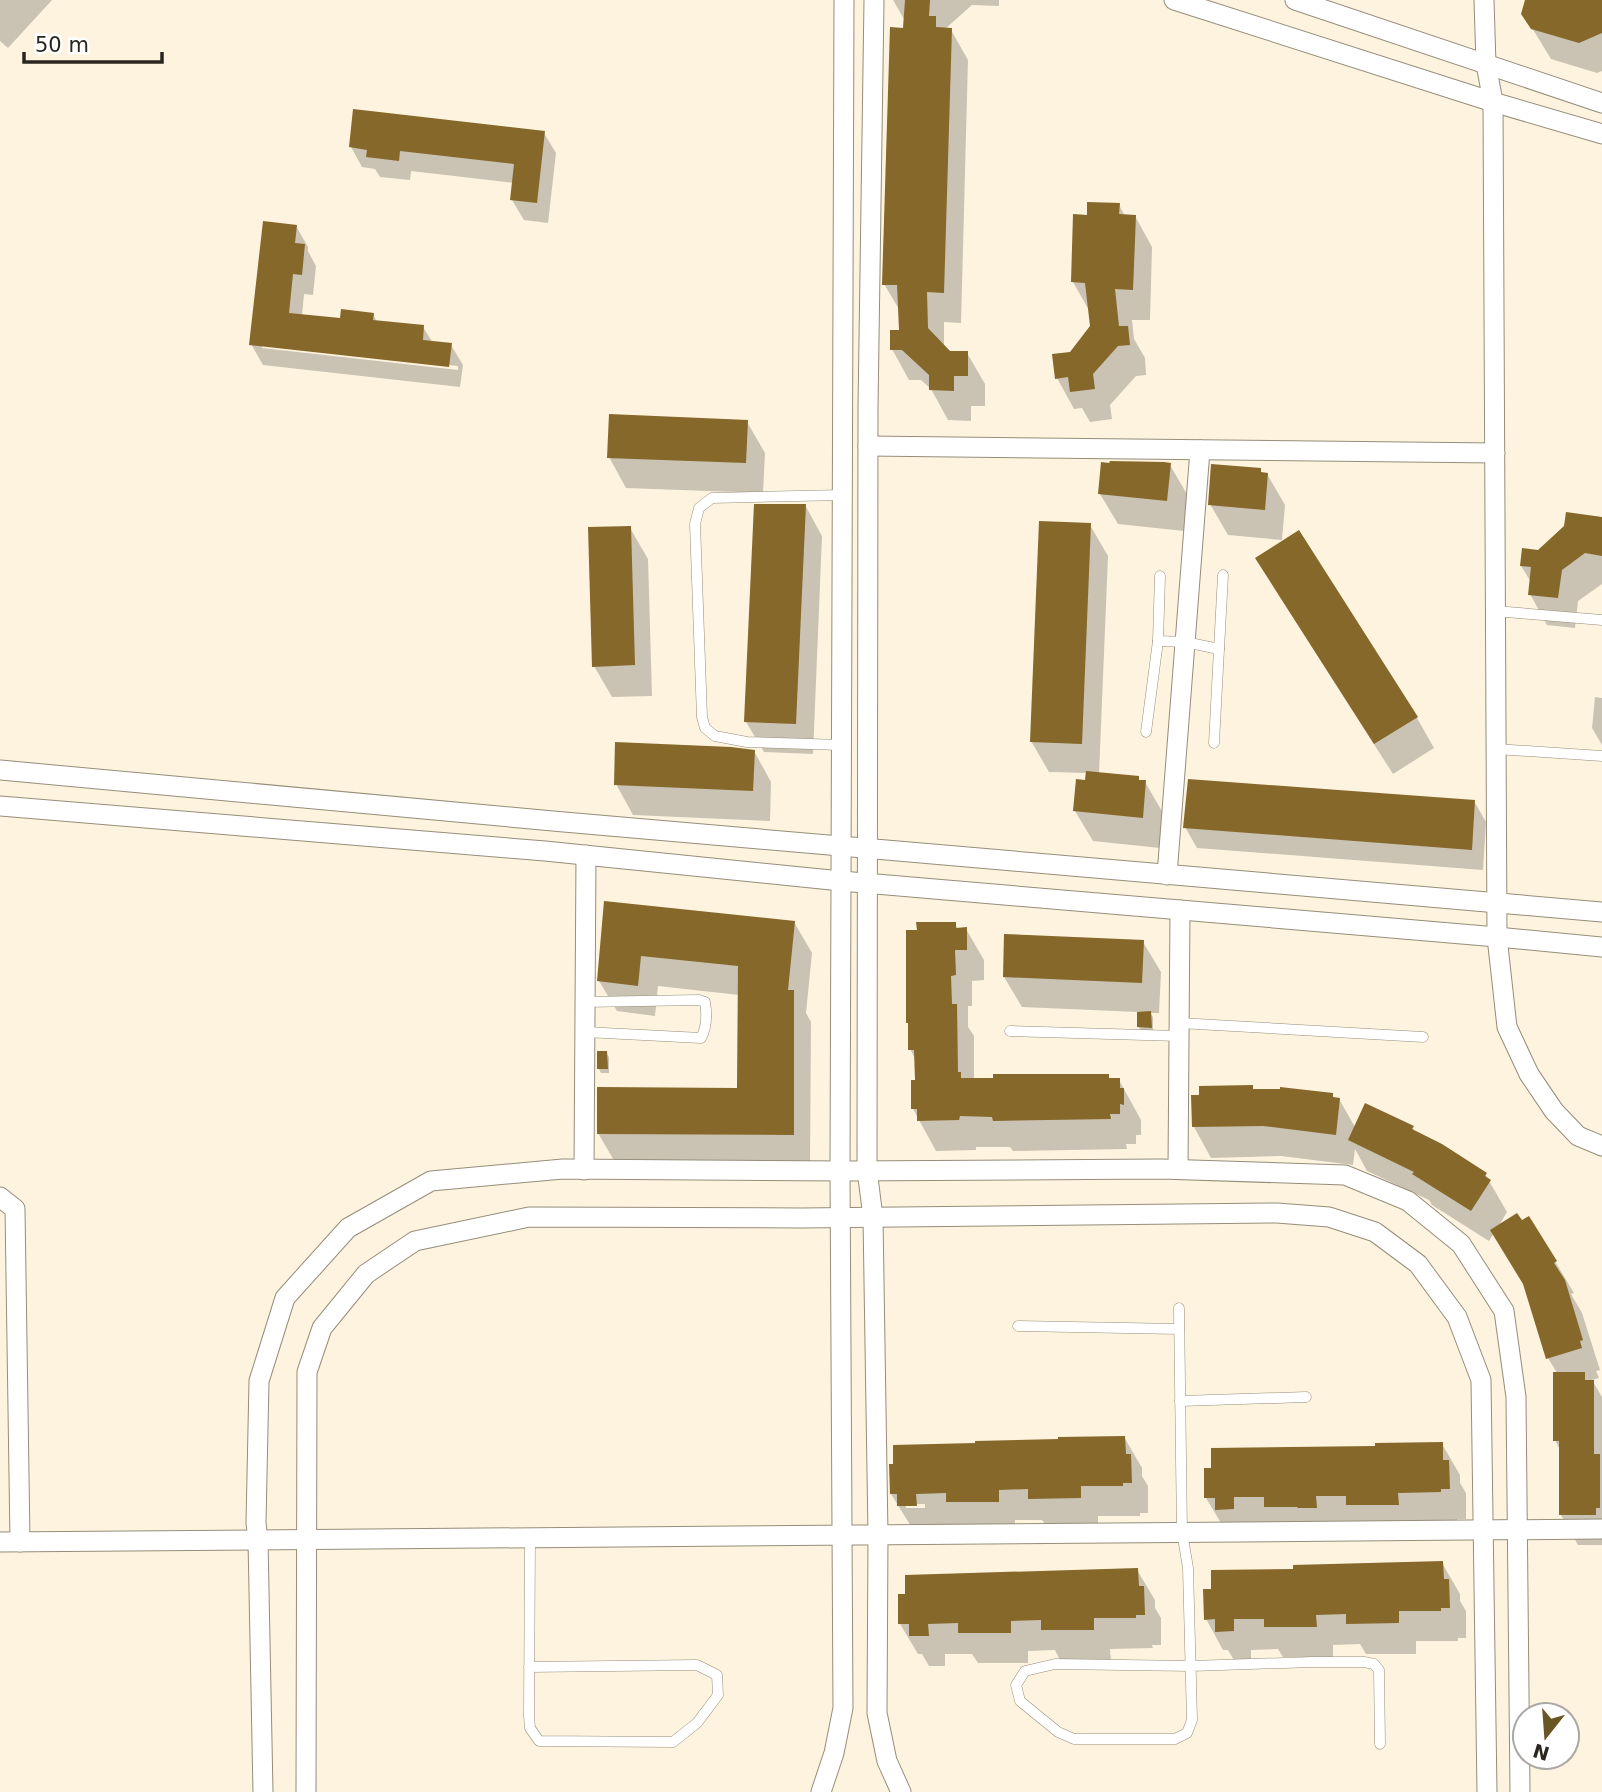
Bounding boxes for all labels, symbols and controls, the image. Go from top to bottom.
scale bar [24,21,163,65]
text: 50 m [35,33,89,57]
north arrow [1511,1701,1581,1771]
text: N [1530,1739,1552,1765]

